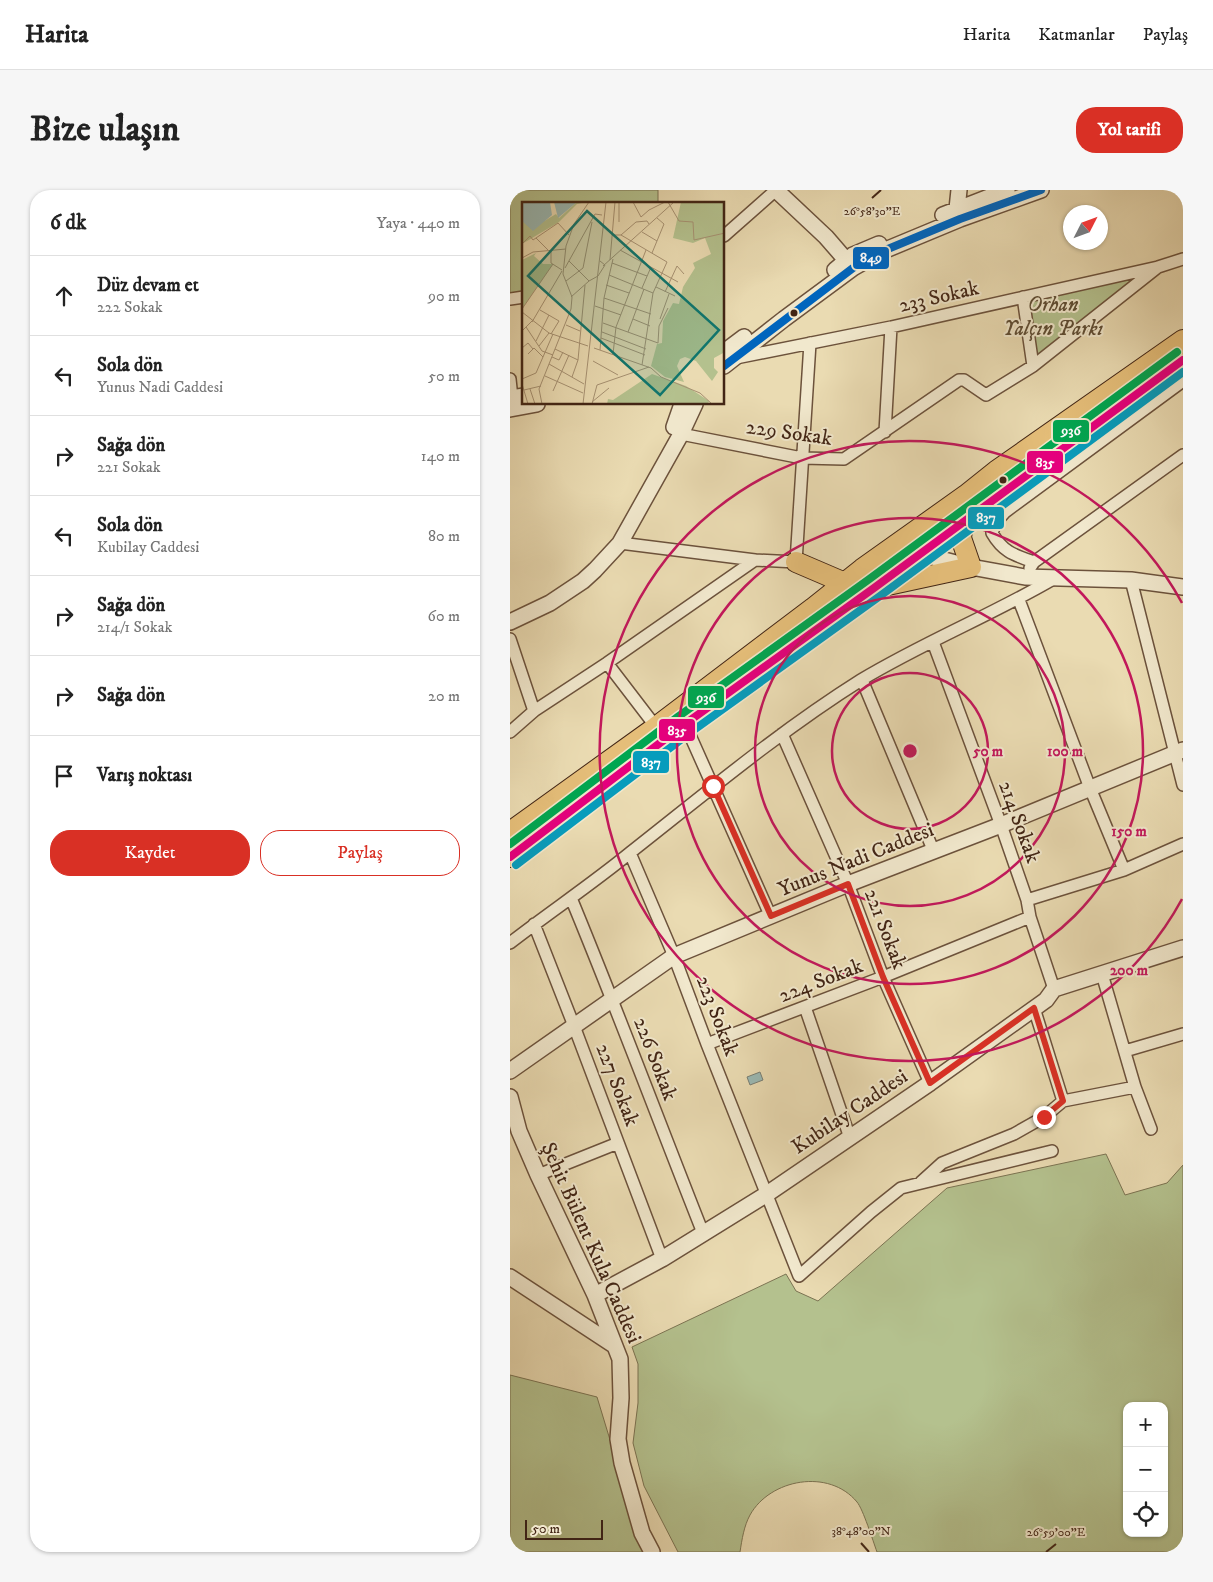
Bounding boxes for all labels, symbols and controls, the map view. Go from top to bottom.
text: Harita [25,20,88,50]
text: Harita [963,24,1010,46]
text: Katmanlar [1038,24,1115,46]
text: Paylaş [1143,24,1188,46]
button: Yol tarifi [1076,107,1183,153]
text: Bize ulaşın [30,108,180,152]
inset map [522,202,725,405]
text: 26°58'30"E [844,204,901,219]
north arrow [1063,205,1108,250]
text: 6 dk [50,210,86,236]
text: Yaya · 440 m [377,213,460,233]
line badge: 849 [852,246,890,270]
text: 849 [860,249,882,267]
text: Düz devam et [97,274,199,297]
street label: 233 Sokak [896,275,982,319]
icon: ahead [50,282,78,310]
text: 90 m [428,286,460,306]
park label: Orhan Yalçın Parkı [1003,292,1104,342]
text: 222 Sokak [97,297,163,317]
unlabelled marker [789,308,799,318]
text: Sola dön [97,354,163,377]
icon: left [50,362,78,390]
text: 50 m [428,366,460,386]
text: Yunus Nadi Caddesi [97,377,223,397]
street label: 229 Sokak [744,414,834,452]
line badge: 936 [1052,419,1090,443]
text: 936 [1060,422,1081,440]
text: Sağa dön [97,434,165,457]
icon: right [50,442,78,470]
text: 140 m [421,446,460,466]
line badge: 835 [1026,450,1064,474]
text: 835 [1035,454,1055,472]
text: 221 Sokak [97,457,161,477]
unlabelled marker [998,475,1008,485]
line badge: 837 [967,506,1005,530]
text: 837 [976,509,996,527]
text: Sola dön [97,514,163,537]
icon: left [50,522,78,550]
text: 80 m [428,526,460,546]
text: Kubilay Caddesi [97,537,199,557]
text: Sağa dön [97,594,165,617]
icon: right [50,602,78,630]
text: 60 m [428,606,460,626]
text: 214/1 Sokak [97,617,172,637]
icon: right [50,682,78,710]
text: Sağa dön [97,684,165,707]
line badge: 936 [687,685,725,709]
text: 20 m [428,686,460,706]
text: 936 [695,689,716,707]
line badge: 835 [658,718,696,742]
text: 835 [667,722,687,740]
centre of rings [901,742,919,760]
text: 50 m [972,742,1004,761]
text: 100 m [1047,742,1084,761]
line badge: 837 [632,750,670,774]
text: 837 [641,754,661,772]
icon: arrive [50,762,78,790]
text: Varış noktası [97,764,192,787]
route start [702,775,725,798]
street label: 214 Sokak [992,777,1046,867]
street label: Yunus Nadi Caddesi [774,817,938,903]
text: 150 m [1111,822,1147,841]
button: Kaydet [50,830,250,876]
button: Paylaş [260,830,460,876]
street label: 221 Sokak [858,885,912,973]
street label: 224 Sokak [775,953,867,1009]
text: 200 m [1110,961,1149,980]
street label: 223 Sokak [690,972,744,1060]
street label: 226 Sokak [627,1014,683,1105]
street label: 227 Sokak [589,1040,645,1131]
street label: Kubilay Caddesi [787,1064,913,1160]
route end [1033,1106,1056,1129]
street label: Şehit Bülent Kula Caddesi [535,1138,647,1348]
map controls [1123,1402,1168,1537]
button: + [1123,1402,1168,1447]
button: − [1123,1447,1168,1492]
button: locate [1123,1492,1168,1537]
scale bar [525,1517,602,1540]
text: 50 m [532,1520,560,1538]
text: 38°48'00"N [831,1524,891,1539]
text: 26°59'00"E [1027,1525,1086,1540]

